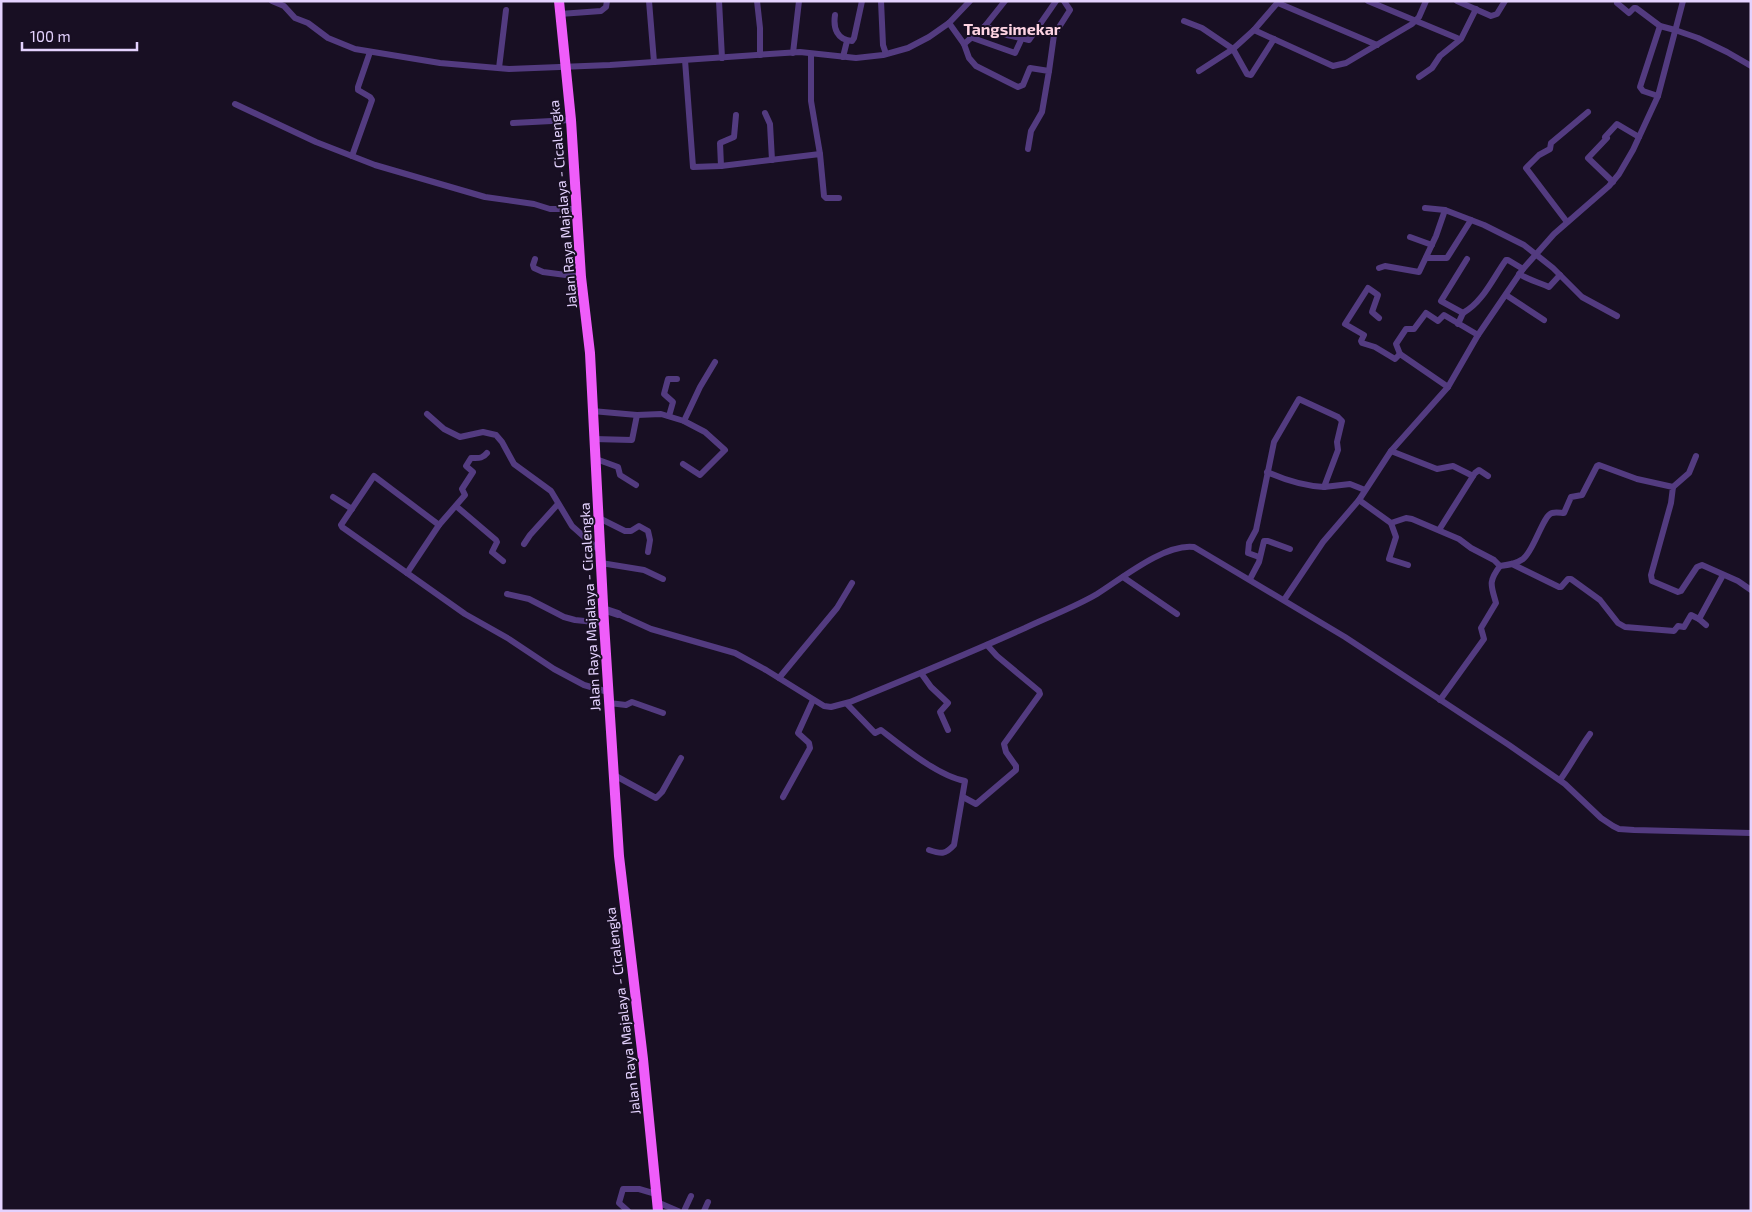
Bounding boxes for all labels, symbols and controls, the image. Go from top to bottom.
district label: Tangsimekar [963,19,1061,38]
scale bar [22,20,138,52]
text: 100 m [30,27,71,45]
street label: Jalan Raya Majalaya - Cicalengka [545,99,580,309]
street label: Jalan Raya Majalaya - Cicalengka [576,502,603,712]
street label: Jalan Raya Majalaya - Cicalengka [601,906,644,1116]

